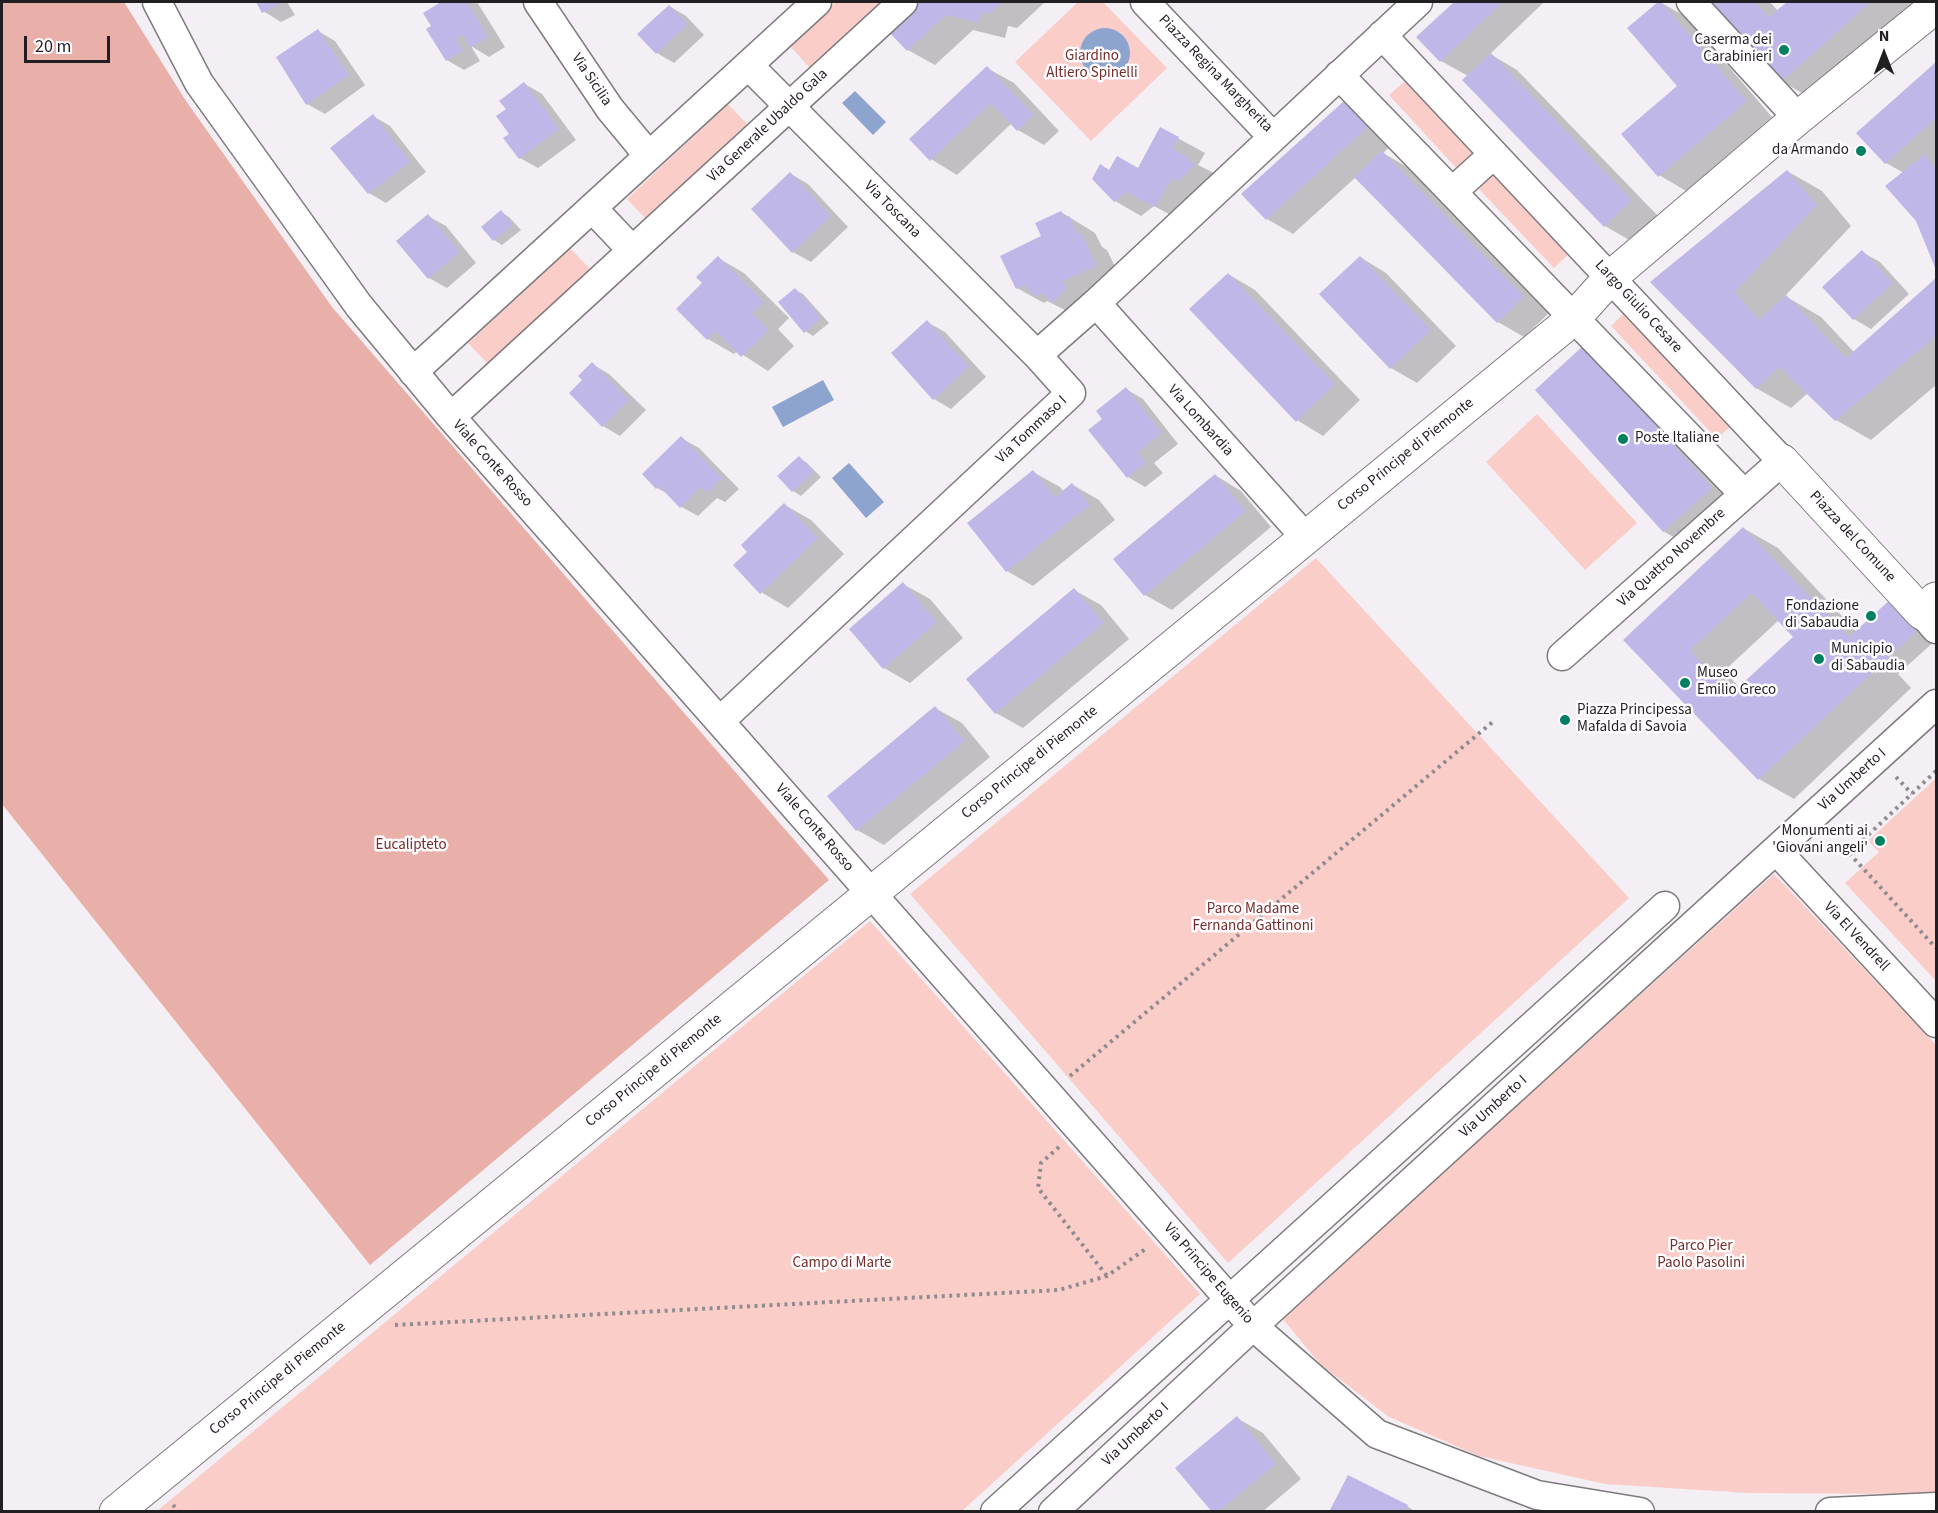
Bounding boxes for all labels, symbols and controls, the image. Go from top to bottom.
street label: Piazza Regina Margherita [1154,12,1276,136]
scale bar [27,24,112,62]
north arrow [1854,24,1914,84]
text: N [1879,25,1889,47]
place label: Caserma dei Carabinieri [1694,32,1772,67]
text: 20 m [35,34,71,59]
marker: Caserma dei Carabinieri [1777,43,1791,57]
park label: Giardino Altiero Spinelli [1046,48,1138,83]
street label: Via Sicilia [567,50,615,110]
street label: Via Generale Ubaldo Gala [704,66,832,186]
place label: da Armando [1772,142,1849,160]
marker: da Armando [1854,144,1868,158]
street label: Via Toscana [860,178,924,242]
street label: Largo Giulio Cesare [1590,257,1686,357]
street label: Via Lombardia [1163,382,1237,460]
street label: Via Tommaso I [993,392,1071,468]
street label: Corso Principe di Piemonte [1334,395,1478,515]
street label: Viale Conte Rosso [448,417,536,511]
place label: Poste Italiane [1635,430,1719,448]
marker: Poste Italiane [1616,432,1630,446]
street label: Piazza del Comune [1805,488,1899,586]
street label: Via Quattro Novembre [1614,505,1730,611]
place label: Fondazione di Sabaudia [1785,598,1859,633]
marker: Fondazione di Sabaudia [1864,609,1878,623]
place label: Municipio di Sabaudia [1831,641,1905,676]
marker: Municipio di Sabaudia [1812,652,1826,666]
place label: Museo Emilio Greco [1697,665,1776,700]
marker: Museo Emilio Greco [1678,676,1692,690]
place label: Piazza Principessa Mafalda di Savoia [1577,702,1692,737]
street label: Corso Principe di Piemonte [958,703,1102,823]
marker: Piazza Principessa Mafalda di Savoia [1558,713,1572,727]
street label: Via Umberto I [1815,745,1891,815]
street label: Viale Conte Rosso [771,780,857,876]
place label: Monumenti ai 'Giovani angeli' [1772,823,1868,858]
marker: Monumenti ai 'Giovani angeli' [1873,834,1887,848]
park label: Eucalipteto [375,837,447,855]
street label: Via El Vendrell [1819,899,1893,975]
park label: Parco Madame Fernanda Gattinoni [1192,901,1314,936]
street label: Corso Principe di Piemonte [582,1011,726,1131]
street label: Via Umberto I [1456,1072,1532,1142]
street label: Via Principe Eugenio [1159,1220,1257,1328]
park label: Parco Pier Paolo Pasolini [1657,1238,1745,1273]
park label: Campo di Marte [792,1255,892,1273]
street label: Corso Principe di Piemonte [206,1319,350,1439]
street label: Via Umberto I [1099,1399,1173,1471]

